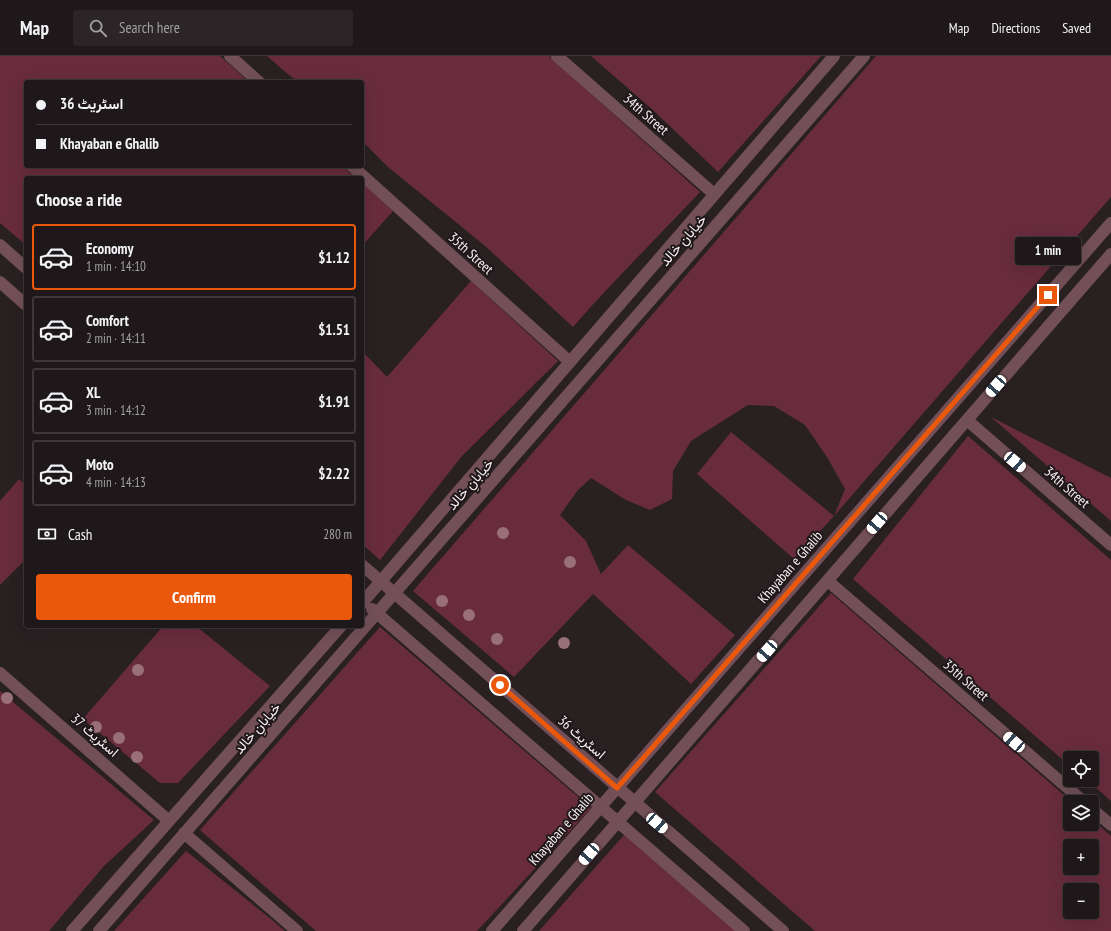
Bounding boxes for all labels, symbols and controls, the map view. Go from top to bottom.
search box [73,10,353,46]
text: Map [20,16,49,40]
icon: search [87,17,109,39]
text: Search here [119,18,180,37]
text: Map [949,19,969,37]
text: Directions [991,19,1040,37]
text: Saved [1062,19,1091,37]
street label: 34th Street [620,89,673,139]
text: اسٹریٹ 36 [60,94,123,113]
text: Khayaban e Ghalib [60,134,159,153]
text: Choose a ride [36,188,122,211]
street label: خیابانِ خالد [656,210,712,271]
street label: 35th Street [445,228,497,278]
callout: 1 min [1015,237,1081,265]
icon: car [38,239,74,275]
text: Economy [86,239,134,258]
text: 1 min [1035,242,1061,259]
text: $1.12 [318,248,350,267]
text: 1 min · 14:10 [86,258,146,275]
route end [1039,286,1057,304]
icon: car [38,311,74,347]
text: Comfort [86,311,129,330]
text: $1.51 [318,320,350,339]
text: 2 min · 14:11 [86,330,146,347]
car [984,373,1008,399]
icon: car [38,383,74,419]
text: XL [86,383,100,402]
text: $1.91 [318,392,350,411]
text: 3 min · 14:12 [86,402,146,419]
car [1002,450,1028,474]
street label: خیابانِ خالد [443,454,499,515]
icon: car [38,455,74,491]
text: Moto [86,455,114,474]
street label: 34th Street [1041,462,1094,512]
text: $2.22 [318,464,350,483]
text: 4 min · 14:13 [86,474,146,491]
car [865,510,889,536]
icon: cash [36,523,58,545]
text: Cash [68,525,92,544]
text: 280 m [323,526,352,543]
street label: Khayaban e Ghalib [754,527,826,607]
button: Confirm [36,574,352,620]
car [755,638,779,664]
street label: 35th Street [940,655,993,705]
route start [491,676,509,694]
street label: خیابانِ خالد [230,698,286,759]
street label: اسٹریٹ 37 [67,709,123,761]
street label: اسٹریٹ 36 [554,711,610,763]
car [1001,730,1027,754]
map controls [1063,751,1099,919]
button: locate [1063,751,1099,787]
street label: Khayaban e Ghalib [525,789,597,869]
button: layers [1063,795,1099,831]
car [644,811,670,835]
button: + [1063,839,1099,875]
car [577,841,601,867]
button: − [1063,883,1099,919]

